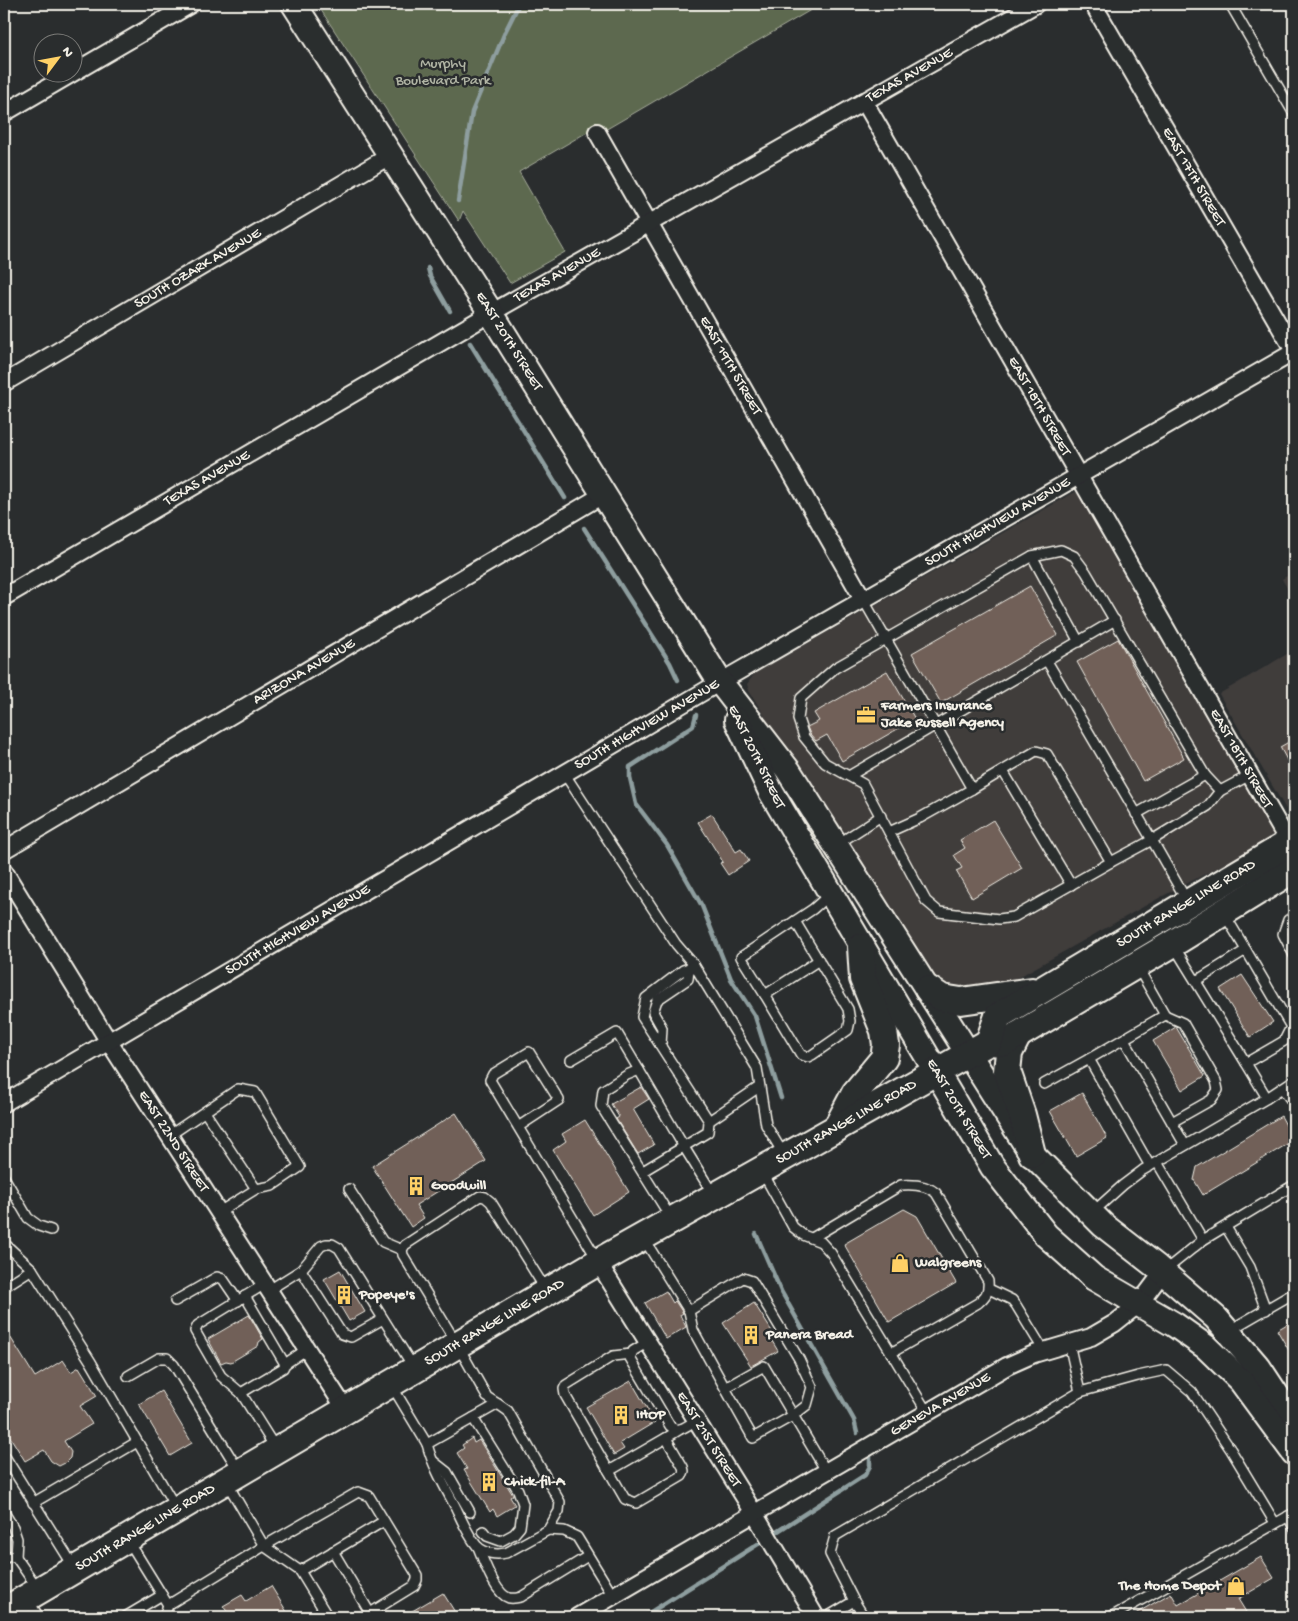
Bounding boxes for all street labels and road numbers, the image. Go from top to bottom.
street label: TEXAS AVENUE [862,44,957,108]
street label: EAST 17TH STREET [1158,124,1230,231]
street label: SOUTH OZARK AVENUE [131,224,265,313]
street label: TEXAS AVENUE [510,243,604,308]
street label: EAST 20TH STREET [471,289,547,395]
street label: EAST 19TH STREET [695,313,766,420]
street label: EAST 18TH STREET [1003,353,1075,460]
street label: TEXAS AVENUE [160,446,254,511]
street label: SOUTH HIGHVIEW AVENUE [922,473,1074,571]
street label: ARIZONA AVENUE [250,634,359,709]
street label: SOUTH HIGHVIEW AVENUE [571,675,723,774]
street label: EAST 20TH STREET [723,702,789,813]
street label: EAST 18TH STREET [1205,706,1277,813]
street label: SOUTH RANGE LINE ROAD [1113,856,1259,952]
street label: SOUTH HIGHVIEW AVENUE [222,880,374,980]
street label: EAST 20TH STREET [922,1056,996,1164]
street label: SOUTH RANGE LINE ROAD [773,1075,920,1169]
street label: EAST 22ND STREET [134,1087,213,1197]
street label: SOUTH RANGE LINE ROAD [422,1275,568,1371]
street label: GENEVA AVENUE [887,1368,995,1441]
street label: EAST 21ST STREET [672,1388,745,1492]
street label: SOUTH RANGE LINE ROAD [72,1480,219,1576]

